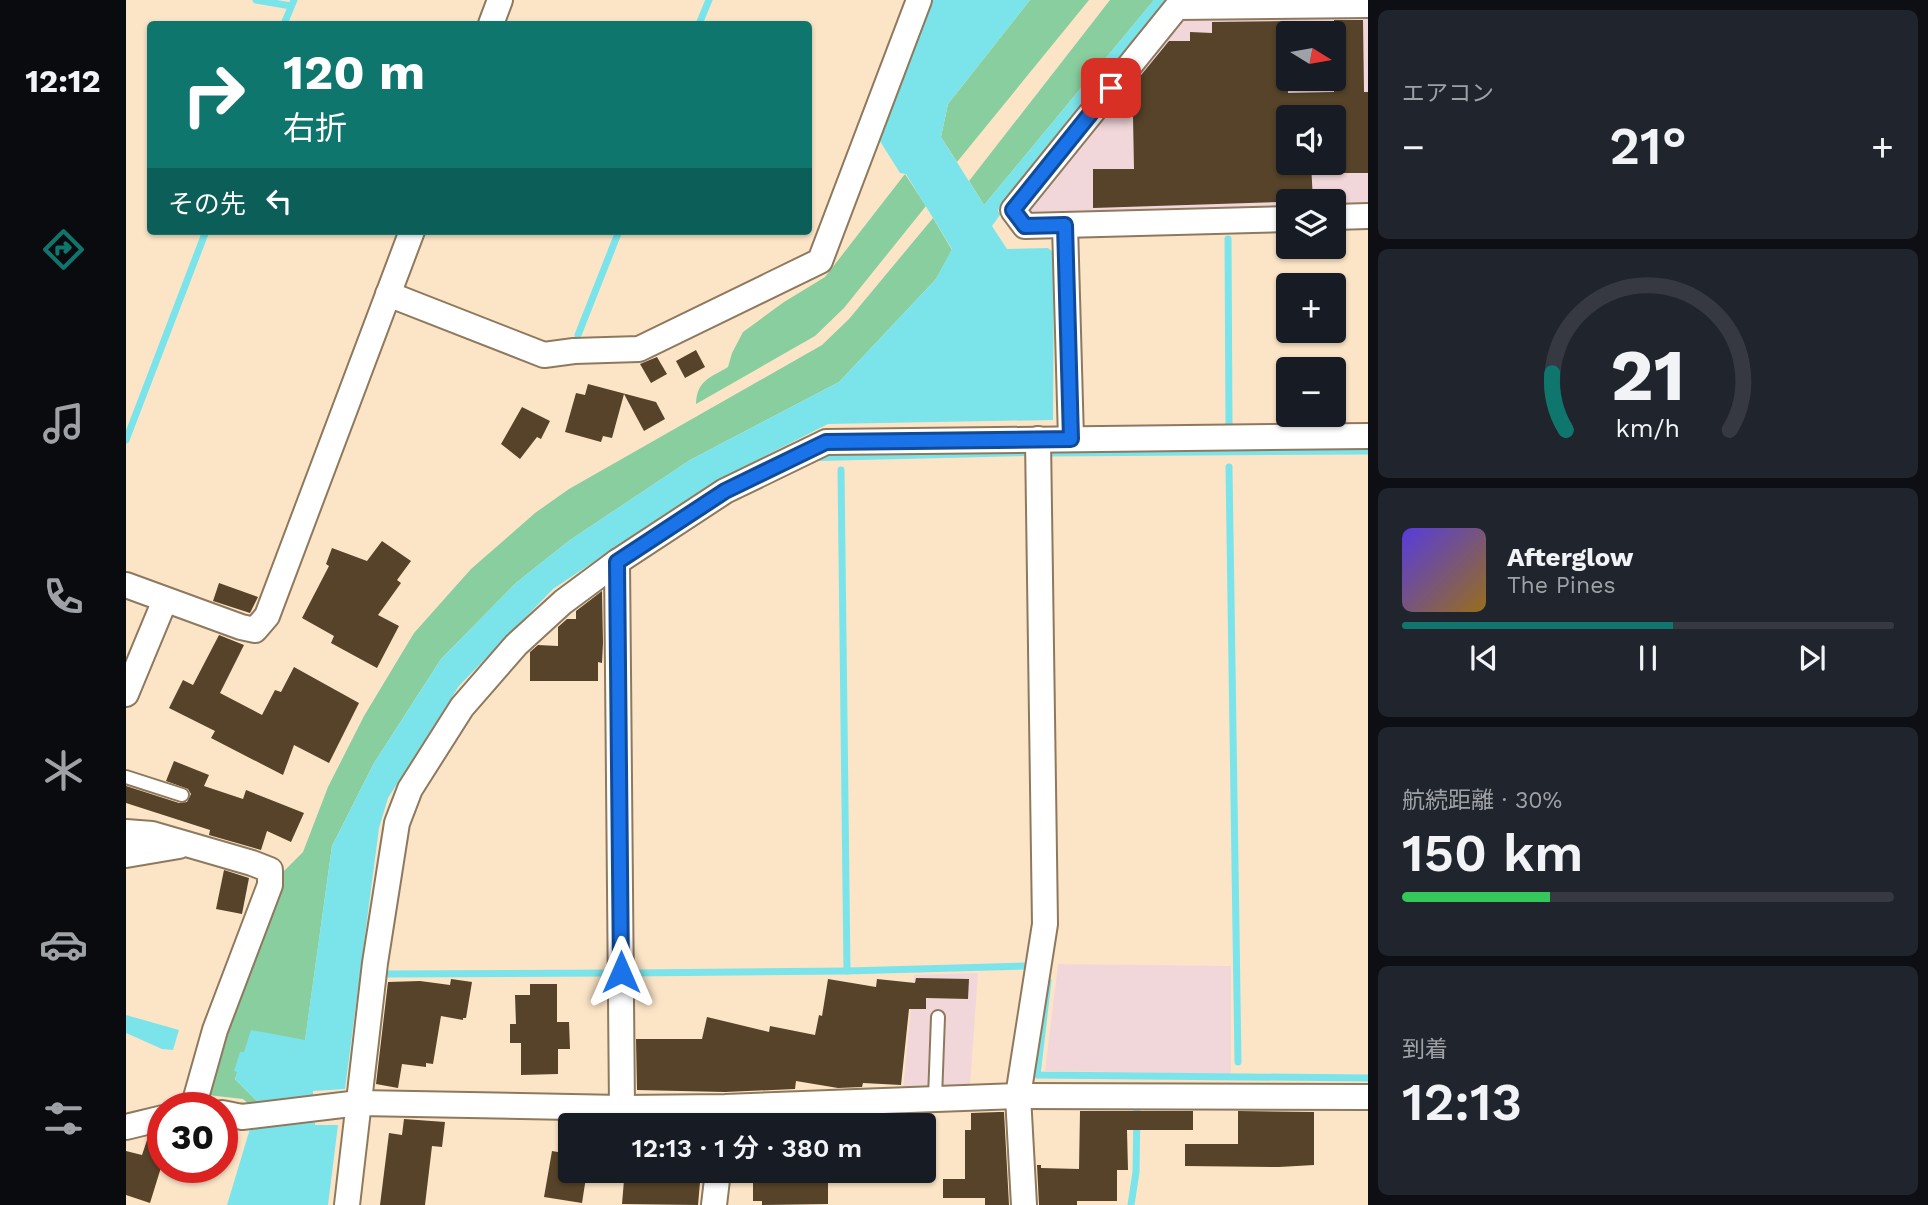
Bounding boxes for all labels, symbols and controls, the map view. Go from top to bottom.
north arrow [1276,21,1346,91]
map controls [1276,21,1346,427]
text: 120 m [283,43,425,101]
icon: right [168,49,259,140]
pin [1081,58,1141,118]
text: 12:12 [25,62,101,100]
icon: arrive [1092,69,1130,107]
text: エアコン [1402,80,1494,107]
button: sound [1276,105,1346,175]
text: 右折 [283,109,347,147]
text: 21° [1609,116,1687,177]
text: − [1402,125,1425,169]
text: + [1871,125,1894,169]
icon: left [260,182,298,220]
text: その先 [168,189,246,219]
button: layers [1276,189,1346,259]
icon: directions [39,225,88,274]
button: + [1276,273,1346,343]
text: 21 [1611,332,1685,418]
button: − [1276,357,1346,427]
icon: music [39,399,88,448]
text: km/h [1616,413,1680,442]
text: Afterglow [1507,542,1633,572]
icon: phone [39,572,88,621]
text: The Pines [1507,572,1616,599]
icon: previous [1465,639,1503,677]
icon: pause [1629,639,1667,677]
icon: next [1793,639,1831,677]
icon: climate [39,746,88,795]
text: 航続距離 · 30% [1402,787,1562,814]
text: 150 km [1402,823,1583,884]
icon: car [39,920,88,969]
position arrow [584,935,658,1009]
text: 到着 [1402,1036,1448,1063]
text: 12:13 [1402,1072,1522,1133]
speed limit sign: 30 [147,1092,238,1183]
icon: filters [39,1094,88,1143]
text: 12:13 · 1 分 · 380 m [632,1133,862,1163]

